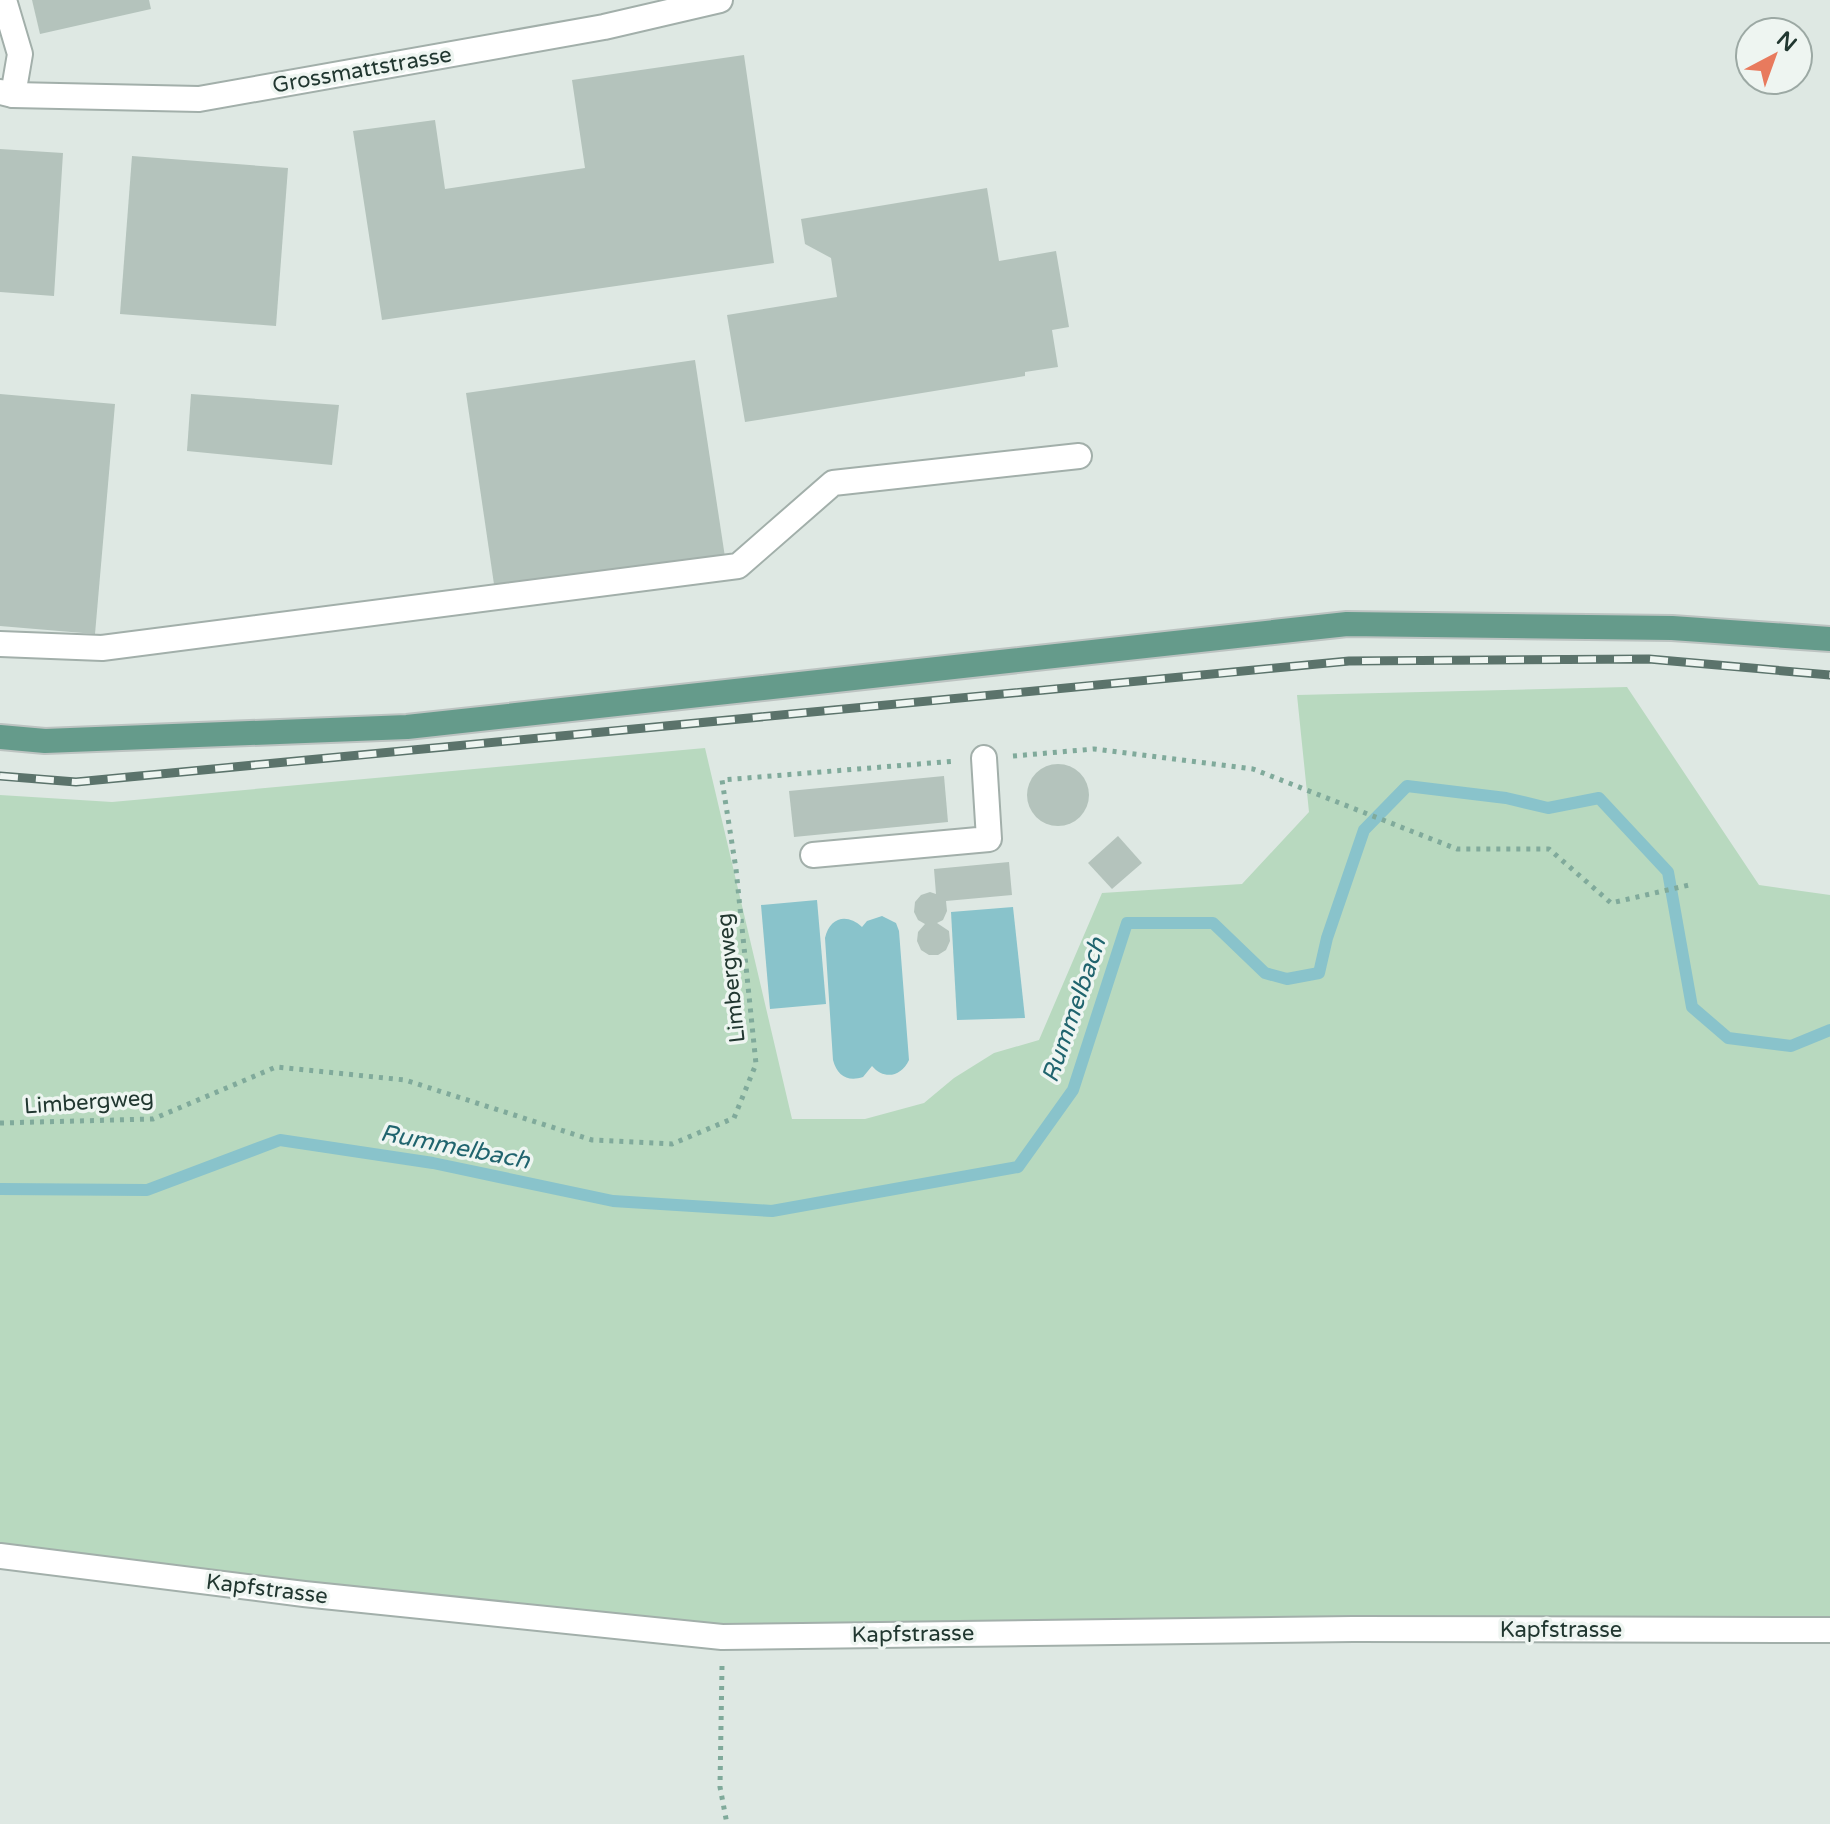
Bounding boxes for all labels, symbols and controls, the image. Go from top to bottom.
north arrow [1734,16,1814,96]
text: N [1771,26,1802,57]
street label: Grossmattstrasse [270,41,454,99]
street label: Limbergweg [711,912,751,1044]
water label: Rummelbach [1036,932,1113,1086]
street label: Limbergweg [23,1084,155,1120]
water label: Rummelbach [378,1118,533,1176]
street label: Kapfstrasse [205,1569,329,1609]
street label: Kapfstrasse [1500,1617,1622,1643]
street label: Kapfstrasse [852,1620,974,1648]

